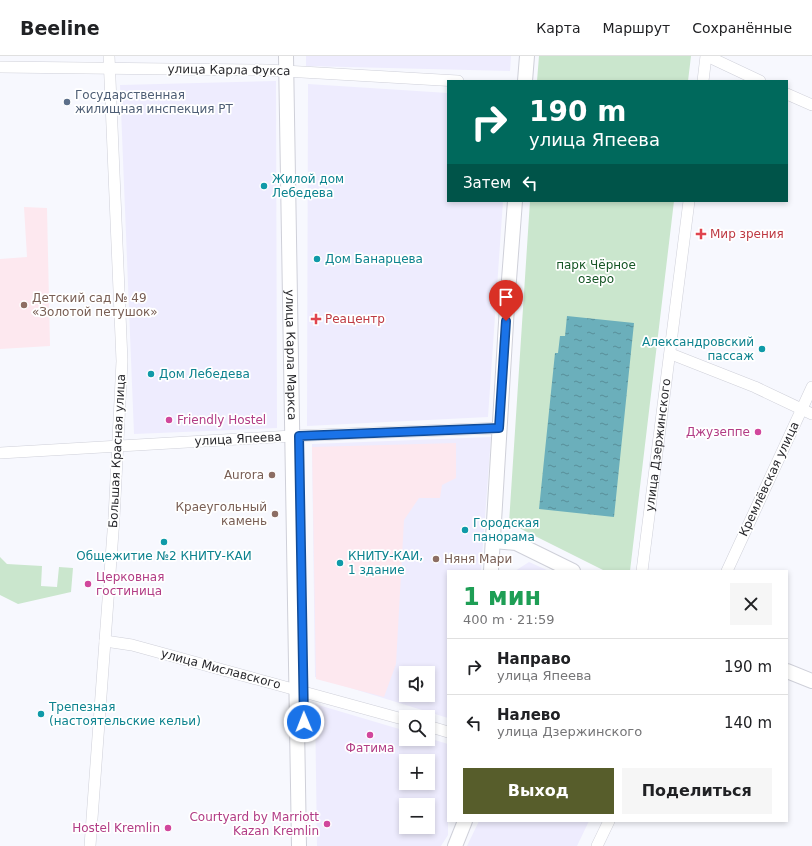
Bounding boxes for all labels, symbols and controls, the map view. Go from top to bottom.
text: Beeline [20,17,100,39]
text: Карта [536,20,580,36]
text: Маршрут [602,20,670,36]
text: Сохранённые [692,20,792,36]
street label: улица Карла Фукса [167,62,291,78]
place label: Государственная жилищная инспекция РТ [75,88,234,116]
text: 190 m [529,95,626,128]
icon: right [463,96,515,148]
marker: Государственная жилищная инспекция РТ [62,97,72,107]
text: улица Япеева [529,129,660,150]
place label: Жилой дом Лебедева [272,172,344,200]
icon: left [519,172,541,194]
text: Затем [463,174,511,192]
marker: Жилой дом Лебедева [259,181,269,191]
place label: Мир зрения [710,227,784,241]
marker: Мир зрения [695,228,707,240]
place label: Дом Банарцева [325,252,423,266]
marker: Дом Банарцева [312,254,322,264]
park label: парк Чёрное озеро [556,258,636,286]
pin [489,280,523,321]
icon: arrive [495,286,517,308]
street label: улица Карла Маркса [283,289,299,421]
place label: Детский сад № 49 «Золотой петушок» [32,291,158,319]
marker: Детский сад № 49 «Золотой петушок» [19,300,29,310]
place label: Реацентр [325,312,385,326]
marker: Реацентр [310,313,322,325]
place label: Александровский пассаж [642,335,754,363]
marker: Александровский пассаж [757,344,767,354]
place label: Дом Лебедева [159,367,250,381]
marker: Дом Лебедева [146,369,156,379]
street label: Большая Красная улица [106,374,128,528]
street label: улица Дзержинского [643,378,673,512]
place label: Friendly Hostel [177,413,266,427]
marker: Friendly Hostel [164,415,174,425]
street label: Кремлёвская улица [736,419,802,539]
place label: Джузеппе [686,425,750,439]
marker: Джузеппе [753,427,763,437]
street label: улица Япеева [194,430,282,448]
place label: Aurora [224,468,264,482]
marker: Aurora [267,470,277,480]
place label: Краеугольный камень [176,500,267,528]
marker: Краеугольный камень [270,509,280,519]
place label: Городская панорама [473,516,539,544]
marker: Городская панорама [460,525,470,535]
marker: Общежитие №2 КНИТУ-КАИ [159,537,169,547]
place label: Общежитие №2 КНИТУ-КАИ [76,549,252,563]
place label: КНИТУ-КАИ, 1 здание [348,549,423,577]
place label: Няня Мари [444,552,512,566]
marker: Няня Мари [431,554,441,564]
marker: КНИТУ-КАИ, 1 здание [335,558,345,568]
place label: Церковная гостиница [96,570,164,598]
marker: Церковная гостиница [83,579,93,589]
text: 1 мин [463,583,541,611]
button: close [730,583,772,625]
text: 400 m · 21:59 [463,612,554,627]
street label: улица Миславского [159,646,283,692]
text: Направо [497,650,571,668]
icon: right [463,656,485,678]
text: 190 m [724,658,772,676]
map controls [399,666,435,834]
button: sound [399,666,435,702]
text: улица Япеева [497,668,592,683]
place label: Трепезная (настоятельские кельи) [48,700,201,728]
position arrow [283,701,325,743]
text: Налево [497,706,561,724]
marker: Трепезная (настоятельские кельи) [36,709,46,719]
button: search [399,710,435,746]
icon: left [463,712,485,734]
text: 140 m [724,714,772,732]
text: улица Дзержинского [497,724,642,739]
marker: Фатима [365,730,375,740]
place label: Фатима [346,741,394,755]
button: + [399,754,435,790]
button: Выход [463,768,614,814]
button: Поделиться [622,768,772,814]
button: − [399,798,435,834]
place label: Courtyard by Marriott Kazan Kremlin [189,810,319,838]
marker: Courtyard by Marriott Kazan Kremlin [322,819,332,829]
place label: Hostel Kremlin [72,821,160,835]
marker: Hostel Kremlin [163,823,173,833]

